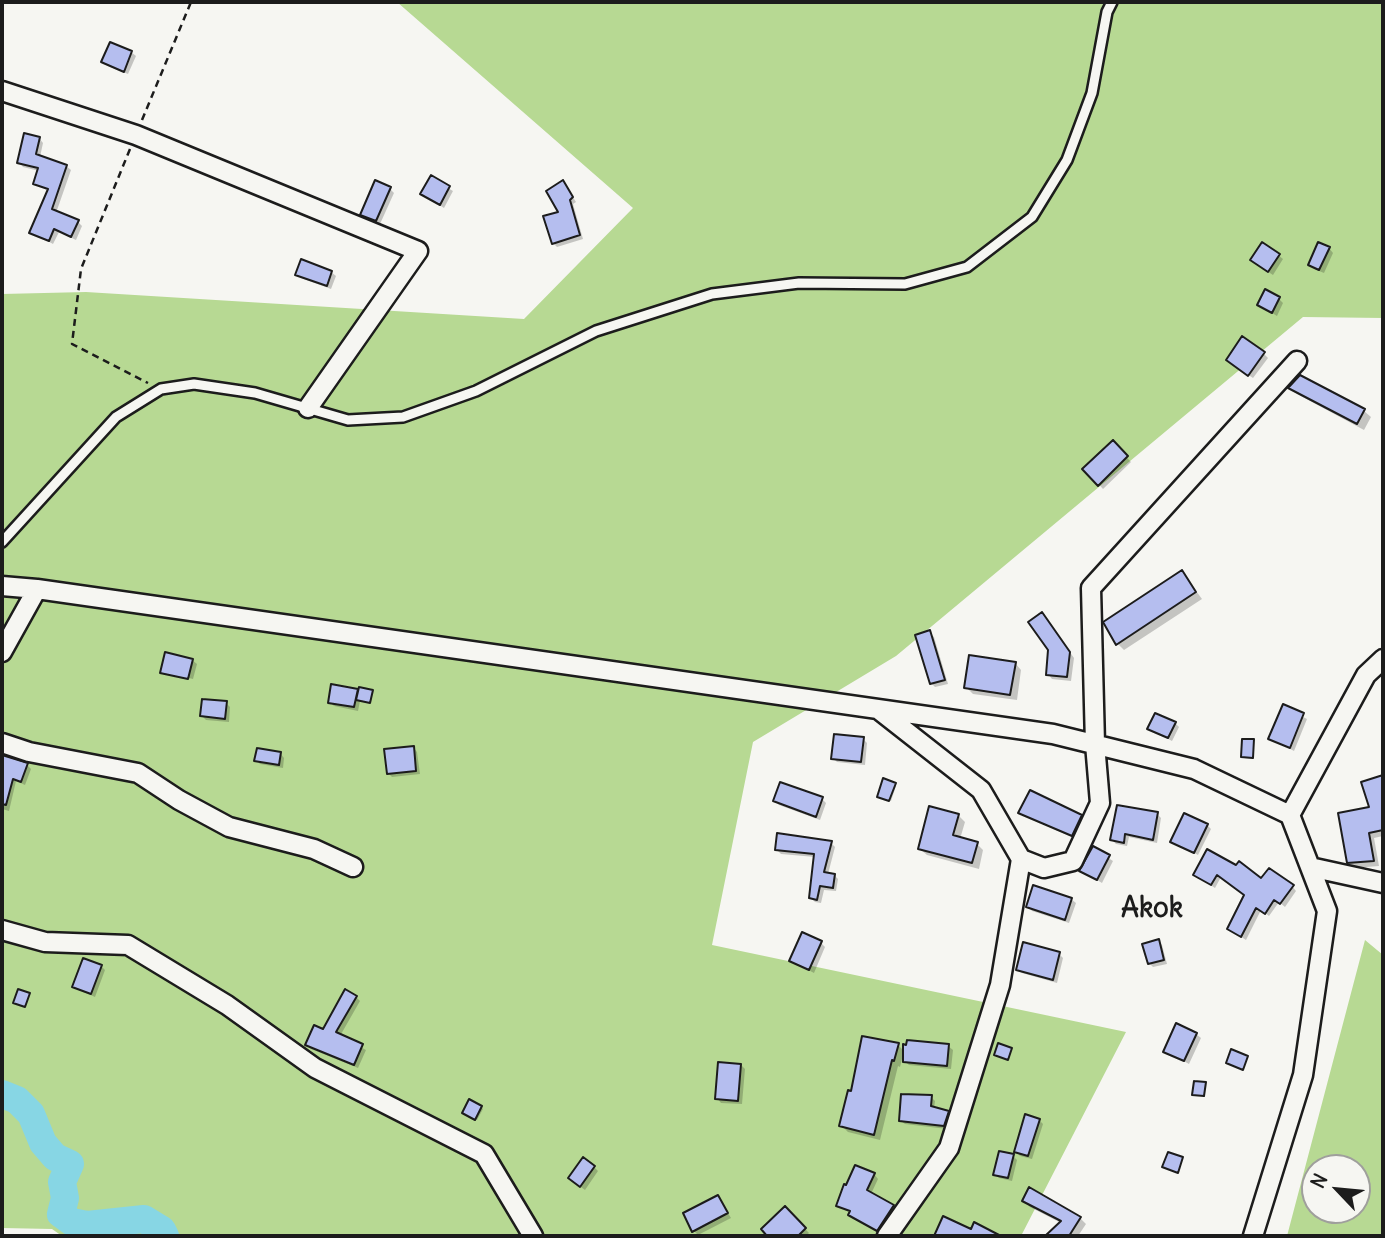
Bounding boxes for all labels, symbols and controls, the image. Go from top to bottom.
district label: Akok [1121,892,1183,926]
north arrow [1301,1154,1371,1224]
text: N [1305,1170,1333,1192]

